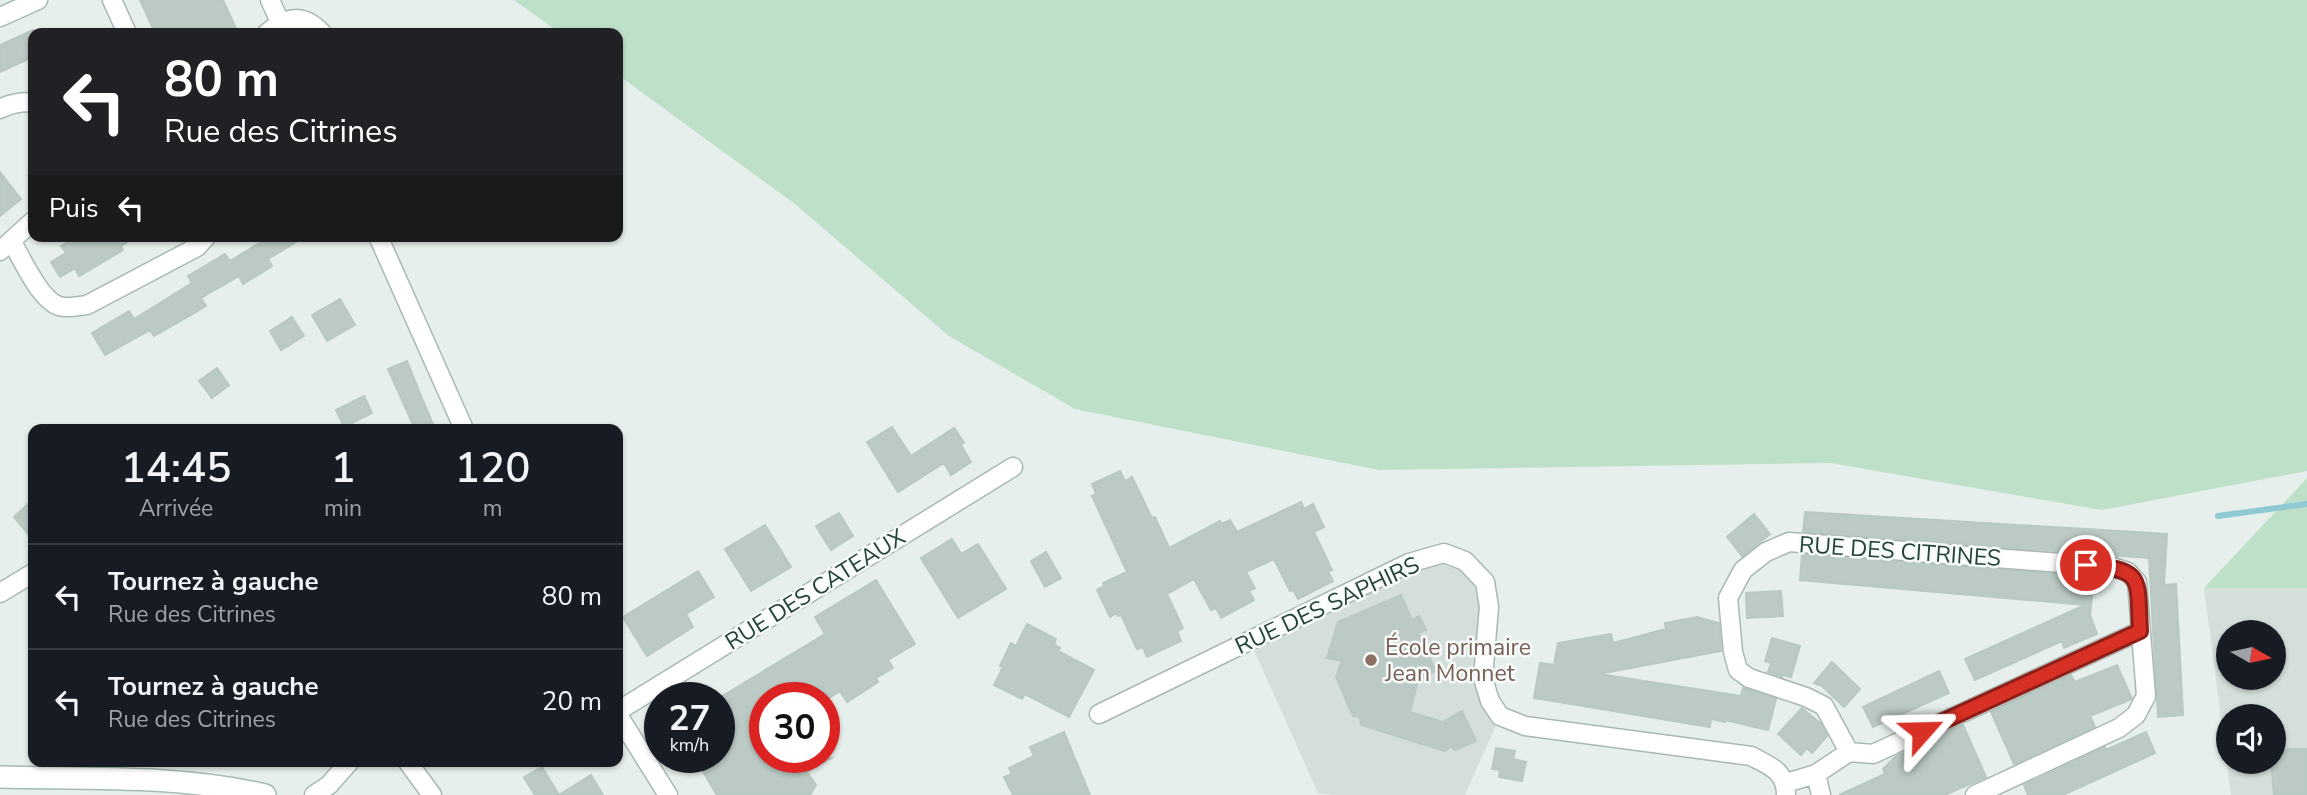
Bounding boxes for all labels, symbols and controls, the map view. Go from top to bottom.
text: 80 m [164,46,279,113]
icon: left [49,56,140,147]
text: Rue des Citrines [164,110,398,153]
icon: left [112,189,150,227]
text: Puis [49,191,98,226]
text: 14:45 [121,440,231,497]
text: 1 [330,440,356,497]
text: 120 [455,440,530,497]
text: Arrivée [139,493,213,524]
text: min [324,493,362,524]
text: m [483,493,502,524]
street label: RUE DES CATEAUX [719,521,911,657]
street label: RUE DES CITRINES [1798,529,2002,574]
pin [2056,535,2116,595]
icon: arrive [2067,546,2105,584]
street label: RUE DES SAPHIRS [1230,549,1424,662]
text: Tournez à gauche [108,564,319,599]
icon: left [49,578,87,616]
text: 80 m [542,579,602,614]
text: Rue des Citrines [108,599,276,630]
north arrow [2216,620,2286,690]
map controls [2216,620,2286,774]
place label: École primaire Jean Monnet [1384,632,1531,689]
marker: École primaire Jean Monnet [1363,652,1379,668]
text: Tournez à gauche [108,669,319,704]
speed limit sign: 30 [749,682,840,773]
icon: left [49,683,87,721]
text: 20 m [542,684,602,719]
position arrow [1885,694,1959,768]
text: 27 [668,695,711,742]
text: Rue des Citrines [108,704,276,735]
button: sound [2216,704,2286,774]
text: km/h [670,733,709,757]

